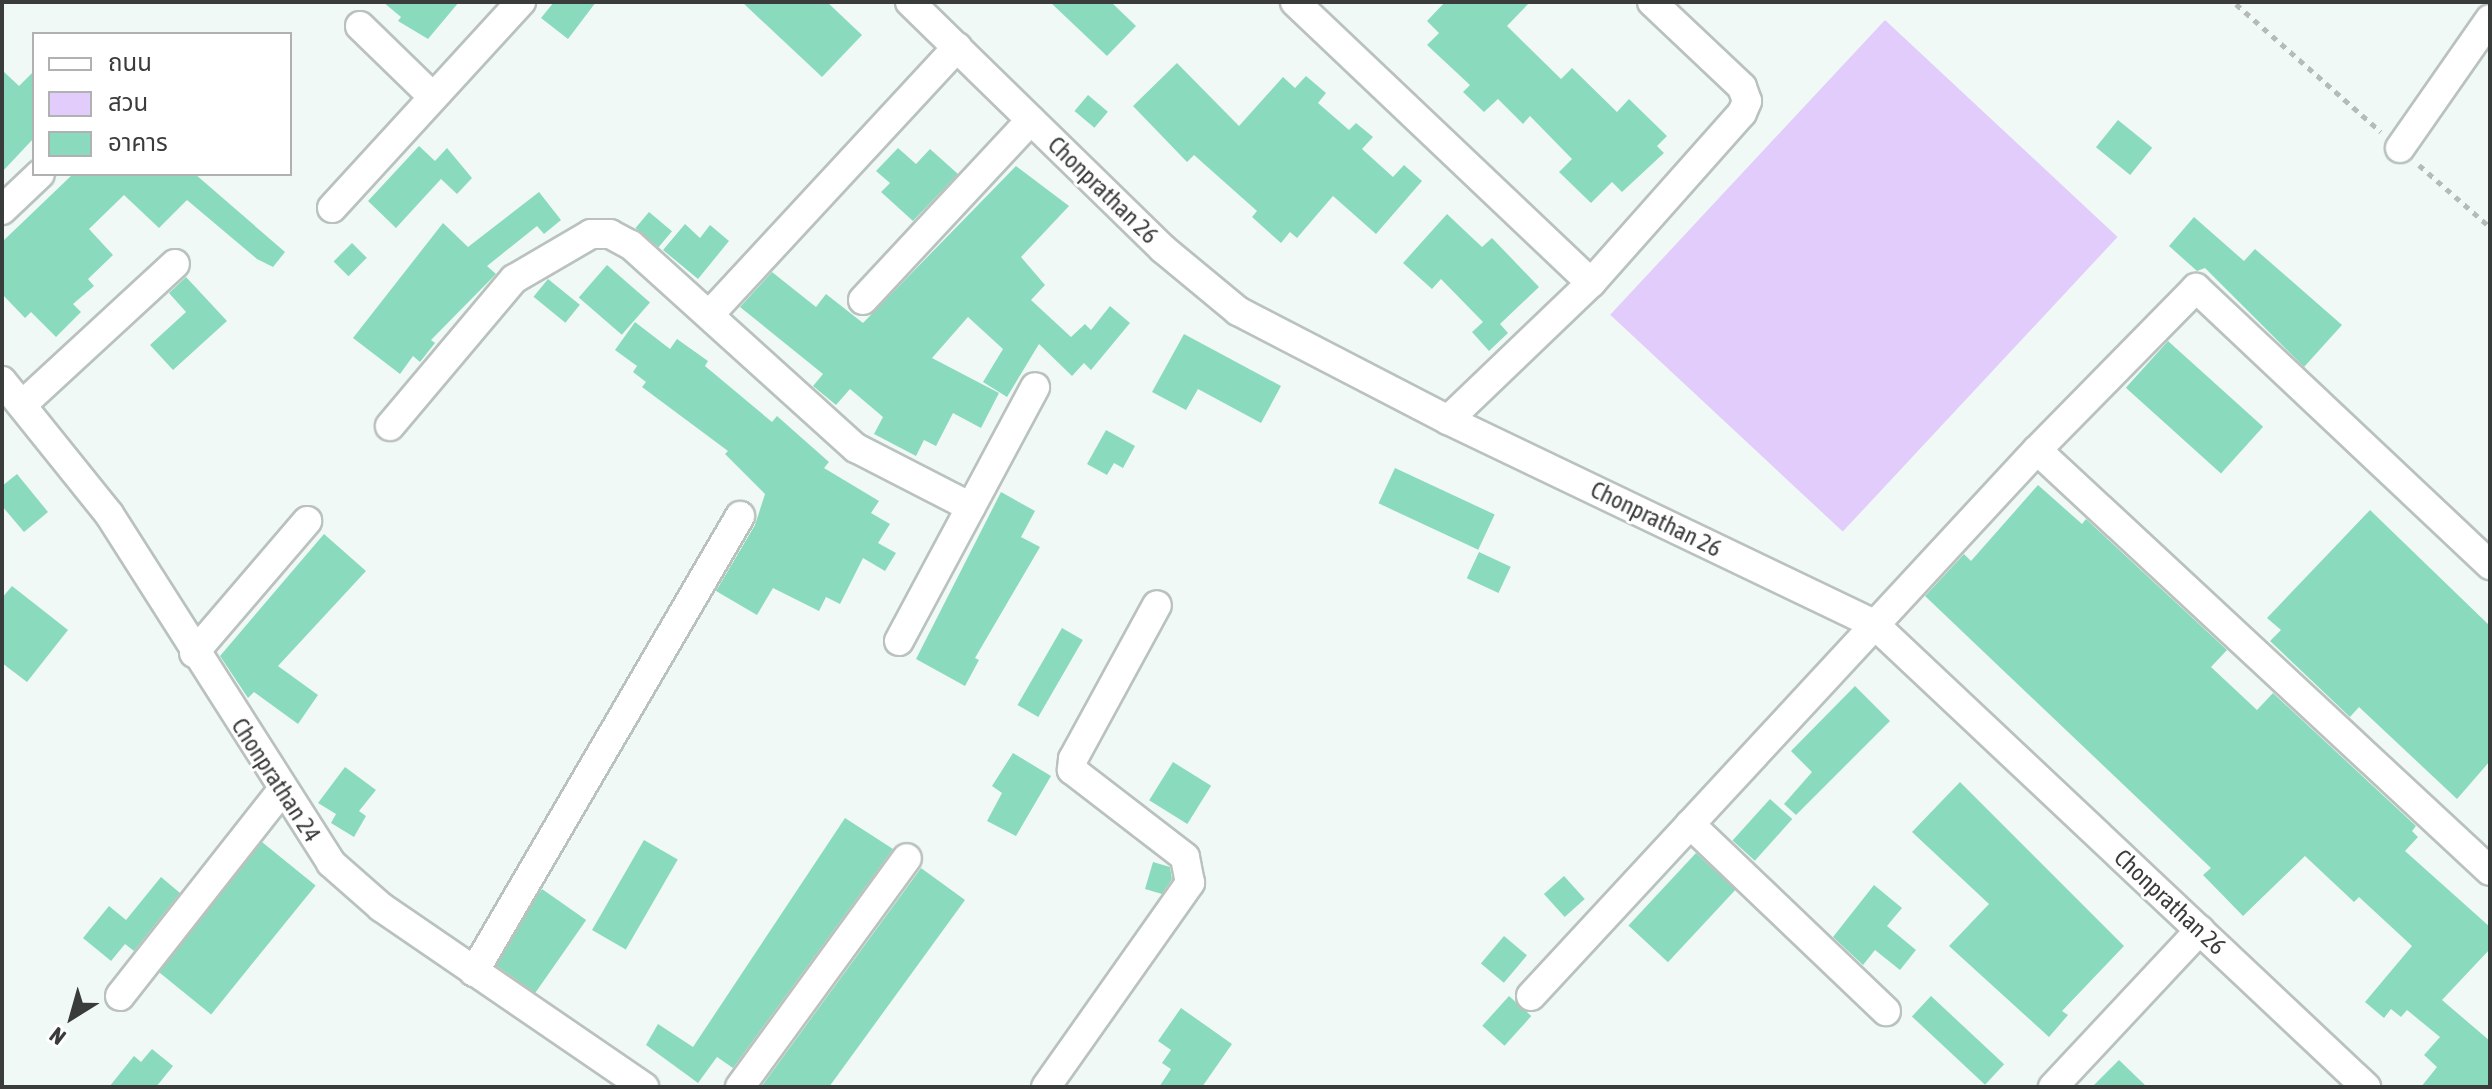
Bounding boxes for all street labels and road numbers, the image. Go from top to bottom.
street label: Chonprathan 26 [1042,130,1164,250]
street label: Chonprathan 26 [1586,475,1726,563]
street label: Chonprathan 24 [225,713,327,847]
street label: Chonprathan 26 [2108,843,2232,961]

